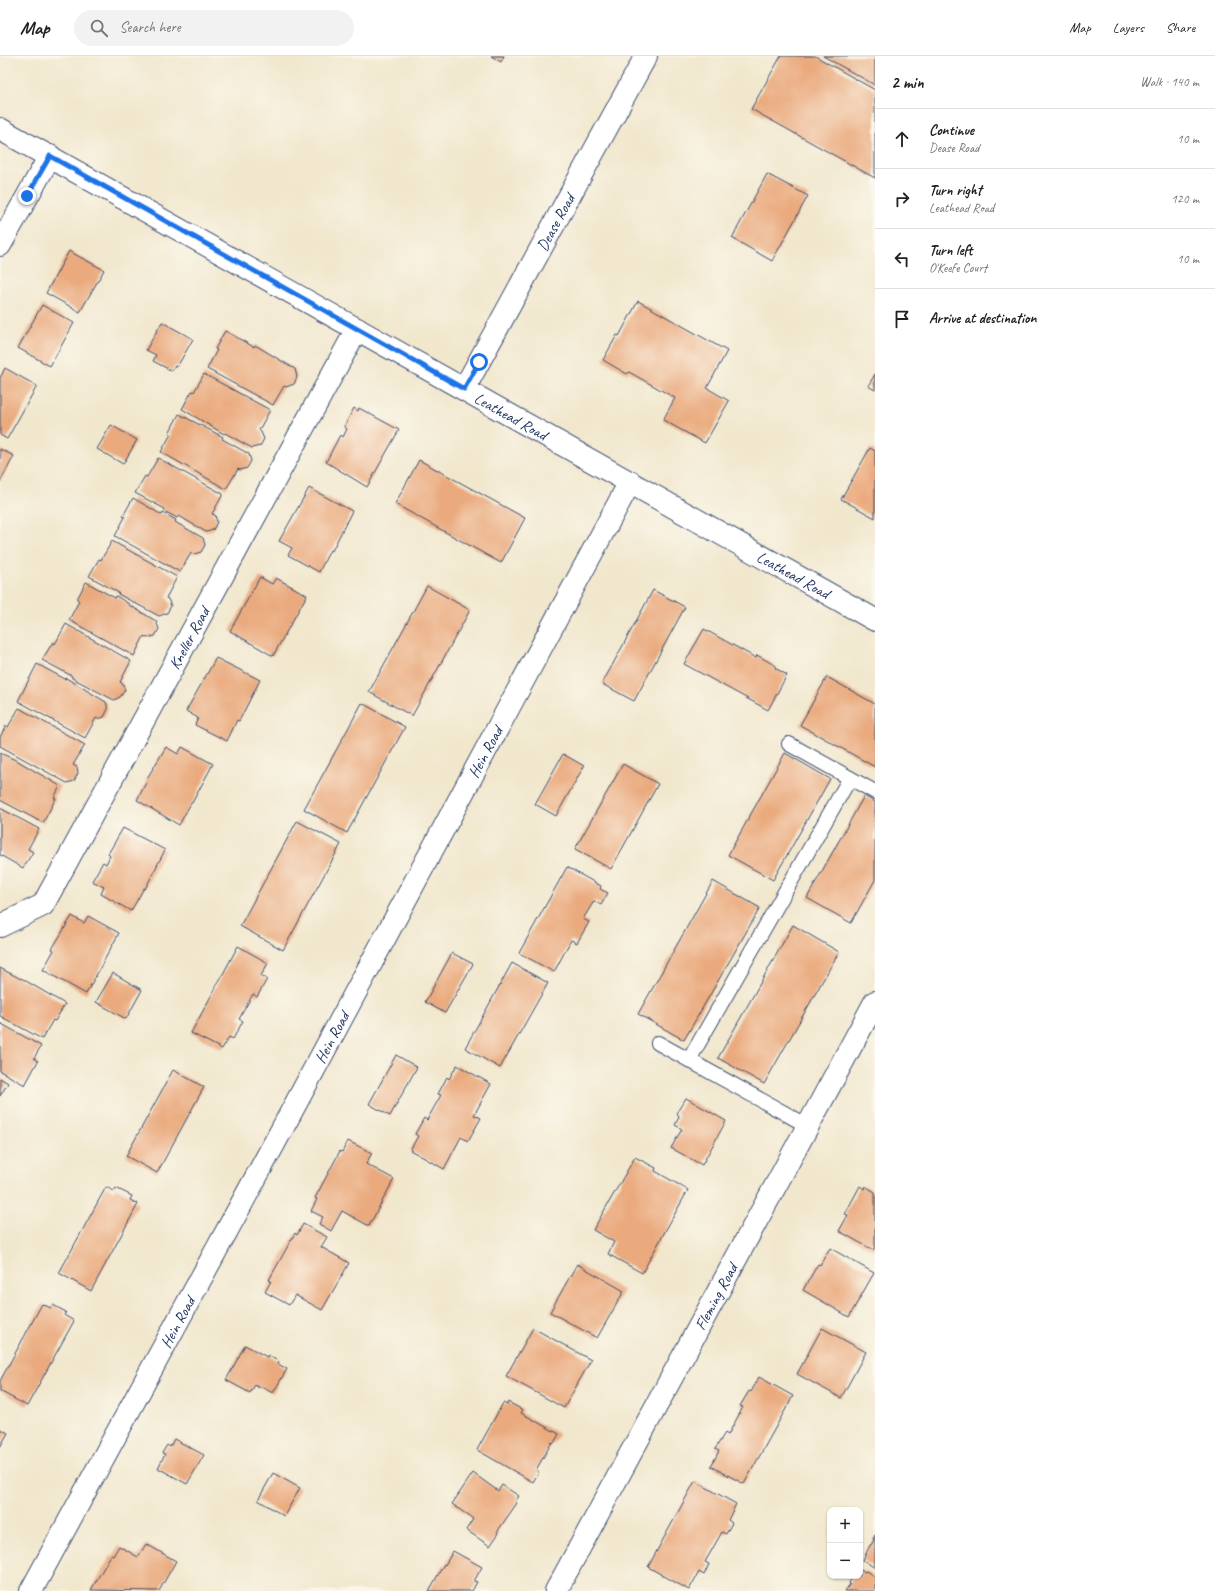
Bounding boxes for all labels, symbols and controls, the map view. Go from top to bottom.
search box [74,10,354,46]
text: Map [20,16,50,40]
icon: search [88,17,110,39]
text: Search here [120,18,181,37]
text: Map [1069,19,1091,36]
text: Layers [1113,19,1144,36]
text: Share [1166,19,1195,36]
text: 2 min [891,72,924,93]
text: Walk · 140 m [1140,74,1199,90]
text: Continue [929,121,974,140]
icon: ahead [891,128,913,150]
text: 10 m [1177,131,1199,147]
text: Dease Road [929,140,979,156]
text: Turn right [929,181,982,200]
route end [18,187,36,205]
street label: Dease Road [532,188,581,255]
icon: right [891,188,913,210]
text: 120 m [1171,191,1199,207]
text: Leathead Road [929,200,994,216]
text: Turn left [929,241,972,260]
icon: left [891,248,913,270]
text: 10 m [1177,251,1199,267]
text: O'Keefe Court [929,260,987,276]
icon: arrive [891,308,913,330]
text: Arrive at destination [929,309,1036,328]
route start [470,353,488,371]
street label: Leathead Road [471,388,553,446]
street label: Leathead Road [753,547,835,605]
street label: Kneller Road [165,602,216,673]
street label: Hein Road [464,721,509,781]
street label: Hein Road [310,1006,355,1067]
street label: Fleming Road [690,1258,744,1334]
street label: Hein Road [156,1291,201,1352]
map controls [827,1507,863,1579]
button: + [827,1507,863,1543]
button: − [827,1543,863,1579]

